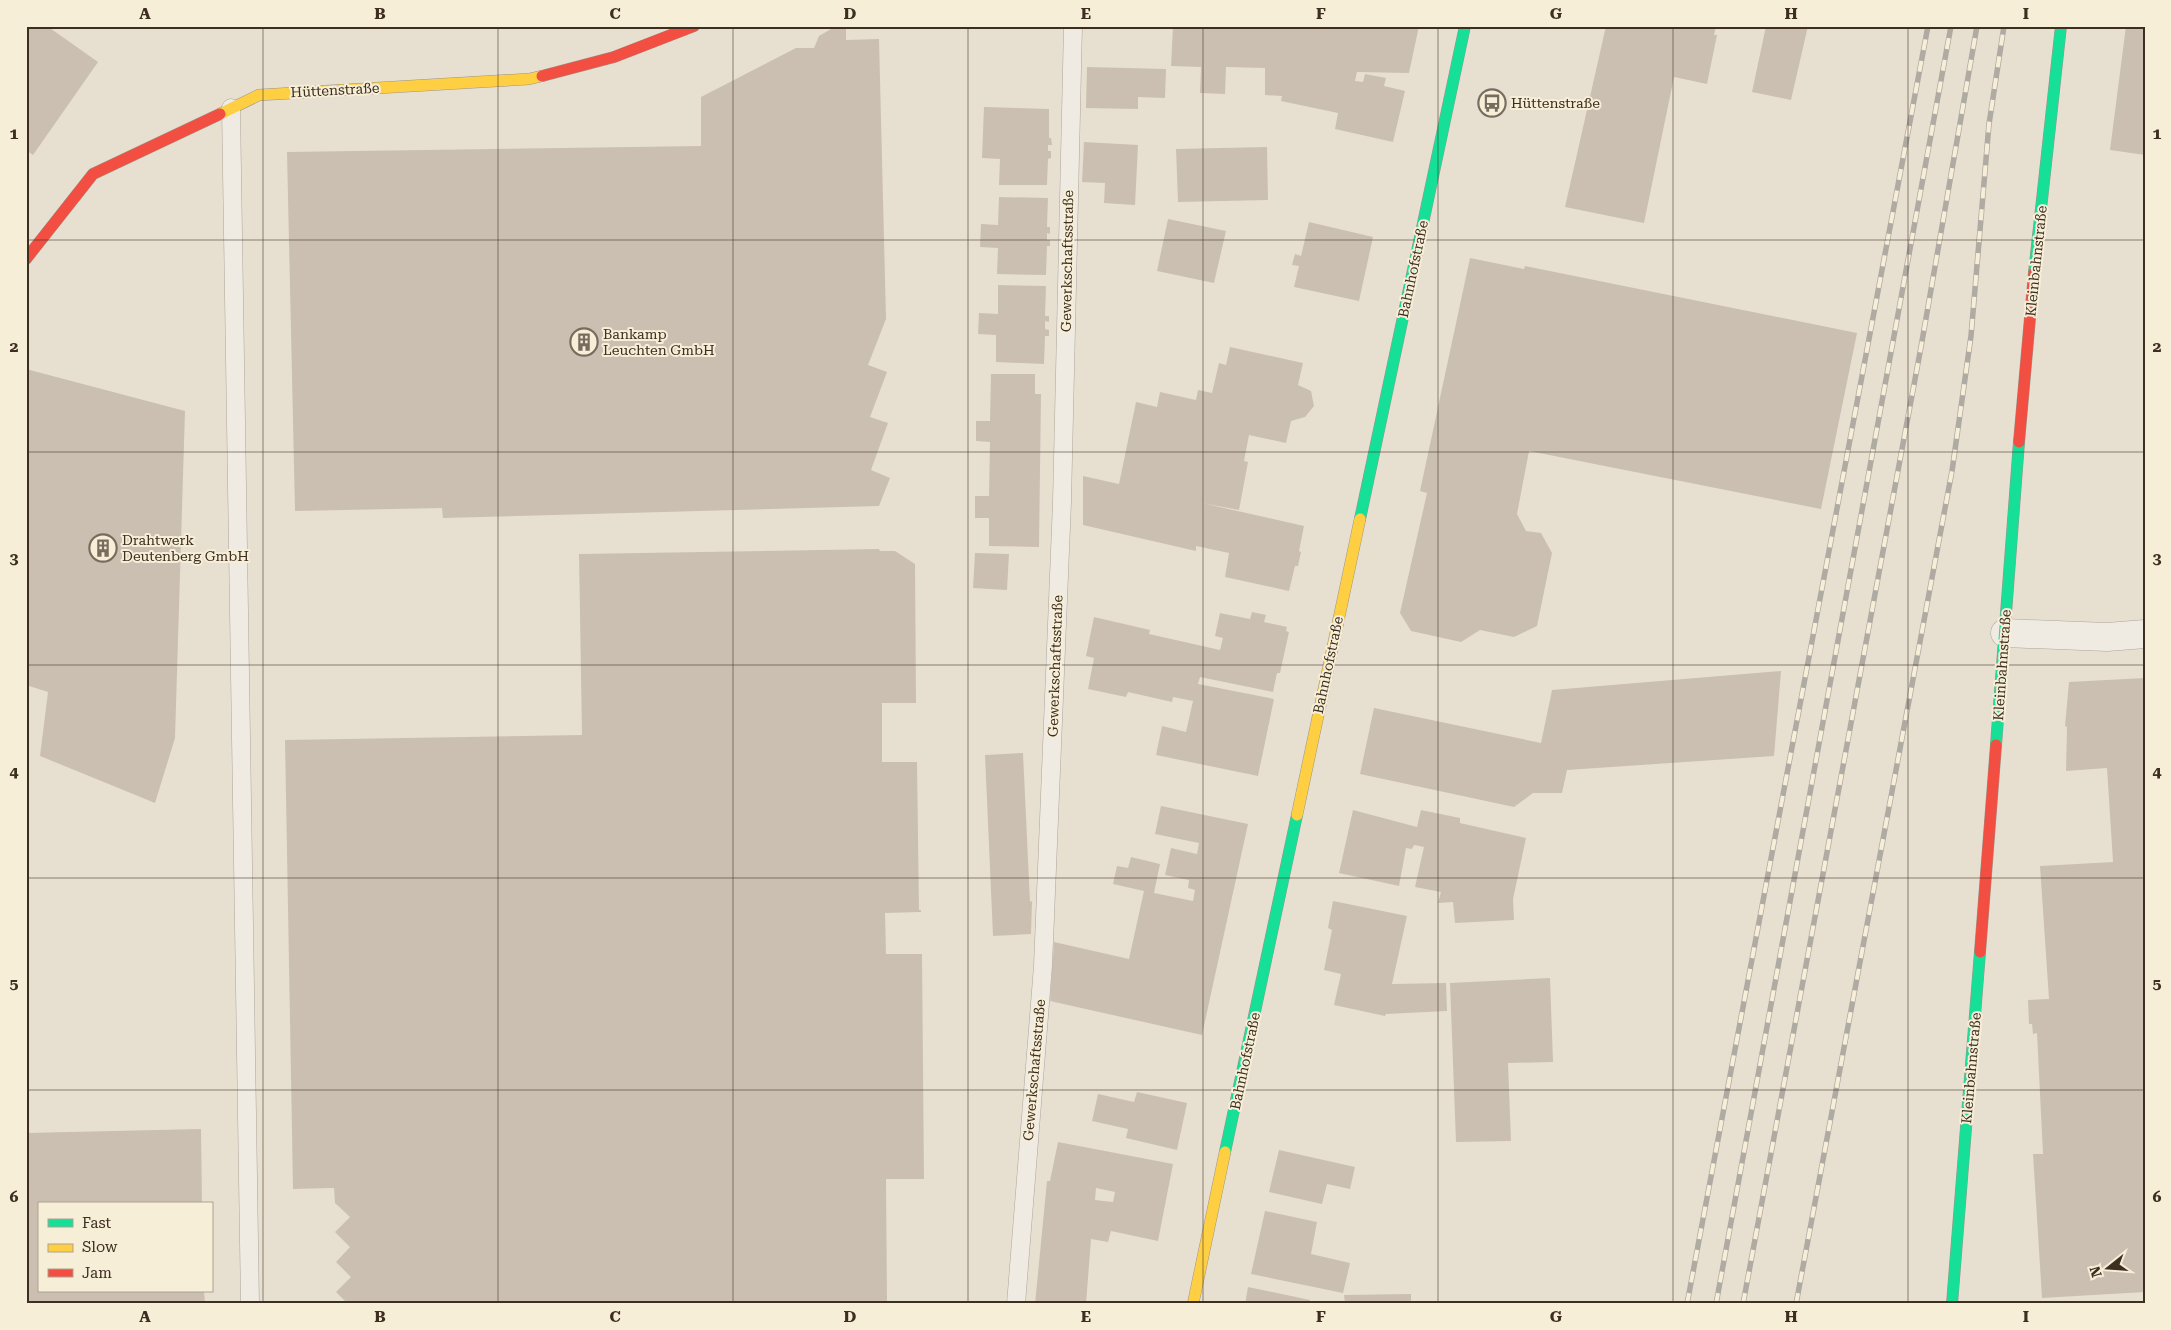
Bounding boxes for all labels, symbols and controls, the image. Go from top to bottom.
text: A [139,4,151,23]
text: B [374,4,386,23]
text: C [609,4,621,23]
text: D [844,4,857,23]
text: E [1081,4,1091,23]
text: F [1316,4,1326,23]
text: G [1550,4,1563,23]
text: H [1784,4,1798,23]
text: I [2023,4,2029,23]
street label: Hüttenstraße [290,80,380,100]
bus stop icon: Hüttenstraße [1477,88,1507,118]
place label: Hüttenstraße [1511,95,1600,111]
text: 1 [10,124,19,143]
text: 1 [2153,124,2162,143]
street label: Gewerkschaftsstraße [1058,189,1076,332]
street label: Kleinbahnstraße [2022,204,2050,317]
street label: Bahnhofstraße [1395,219,1431,319]
place label: Bankamp Leuchten GmbH [603,326,715,358]
building icon: Bankamp Leuchten GmbH [569,327,599,357]
text: 2 [10,337,19,356]
text: 2 [2153,337,2162,356]
place label: Drahtwerk Deutenberg GmbH [122,532,249,564]
building icon: Drahtwerk Deutenberg GmbH [88,533,118,563]
text: 3 [10,549,19,568]
text: 3 [2153,549,2162,568]
street label: Gewerkschaftsstraße [1045,594,1065,737]
street label: Kleinbahnstraße [1990,609,2014,721]
street label: Bahnhofstraße [1310,615,1346,715]
text: 4 [10,762,19,781]
text: 4 [2153,762,2162,781]
text: 5 [10,974,19,993]
text: 5 [2153,974,2162,993]
street label: Gewerkschaftsstraße [1020,998,1048,1142]
street label: Bahnhofstraße [1227,1011,1263,1111]
street label: Kleinbahnstraße [1958,1011,1984,1124]
text: 6 [10,1187,19,1206]
text: 6 [2153,1187,2162,1206]
legend [38,1202,212,1292]
text: Fast [82,1214,112,1232]
text: Slow [82,1238,118,1256]
north arrow [2084,1242,2134,1292]
text: Jam [82,1264,112,1282]
text: N [2086,1264,2105,1279]
text: A [139,1307,151,1326]
text: B [374,1307,386,1326]
text: C [609,1307,621,1326]
text: D [844,1307,857,1326]
text: E [1081,1307,1091,1326]
text: F [1316,1307,1326,1326]
text: G [1550,1307,1563,1326]
text: H [1784,1307,1798,1326]
text: I [2023,1307,2029,1326]

